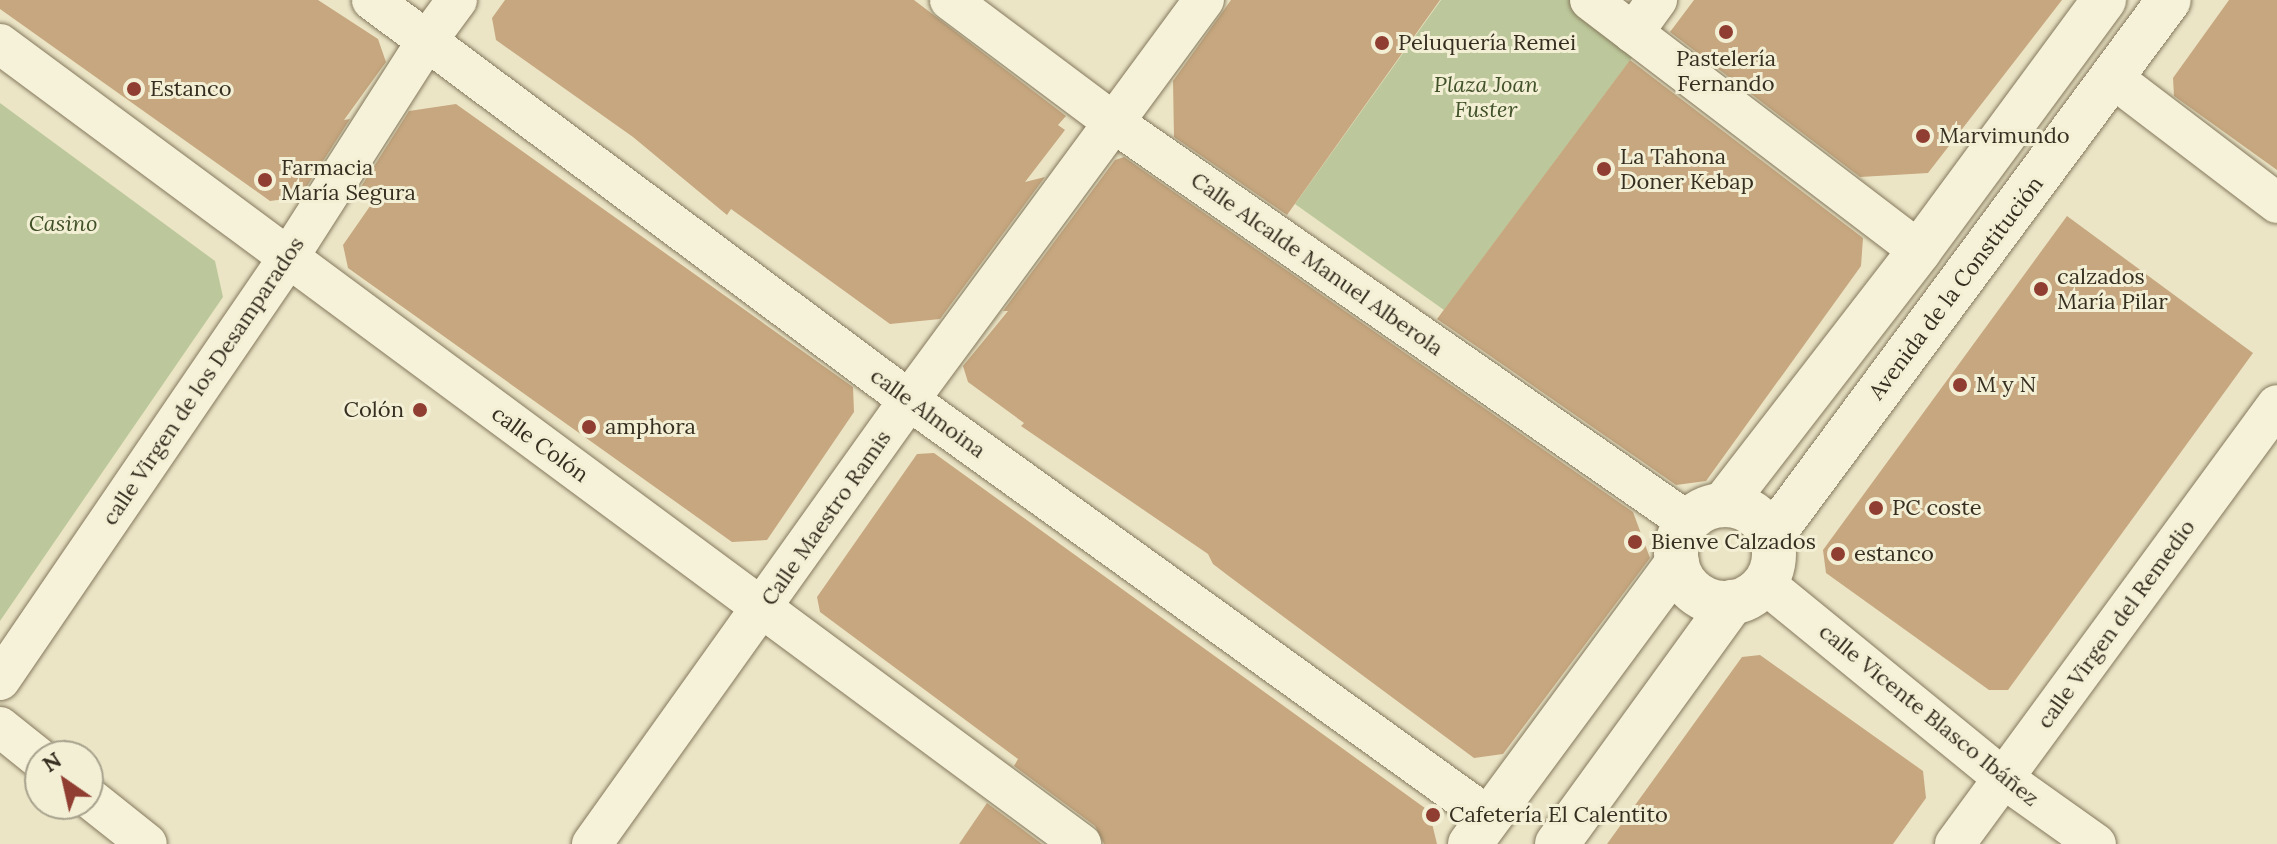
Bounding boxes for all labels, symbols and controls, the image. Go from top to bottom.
marker: Pastelería Fernando [1717,23,1735,41]
place label: Peluquería Remei [1398,30,1576,56]
marker: Peluquería Remei [1373,34,1391,52]
place label: Pastelería Fernando [1676,45,1776,96]
park label: Plaza Joan Fuster [1434,71,1538,122]
place label: Estanco [150,76,232,102]
marker: Estanco [125,80,143,98]
place label: Marvimundo [1939,123,2070,149]
marker: Marvimundo [1914,127,1932,145]
place label: La Tahona Doner Kebap [1620,143,1754,194]
place label: Farmacia María Segura [281,154,416,206]
marker: La Tahona Doner Kebap [1595,160,1613,178]
street label: Calle Alcalde Manuel Alberola [1186,167,1448,361]
marker: Farmacia María Segura [256,171,274,189]
street label: Avenida de la Constitución [1863,171,2049,405]
park label: Casino [29,211,97,237]
street label: calle Virgen de los Desamparados [96,232,310,530]
place label: calzados María Pilar [2057,263,2168,314]
marker: calzados María Pilar [2032,280,2050,298]
street label: calle Almoina [865,362,991,464]
place label: M y N [1976,372,2036,398]
marker: M y N [1951,376,1969,394]
place label: Colón [344,397,404,423]
street label: calle Colón [486,400,594,488]
marker: Colón [411,401,429,419]
place label: amphora [605,414,696,440]
marker: amphora [580,418,598,436]
street label: Calle Maestro Ramis [756,425,896,611]
place label: PC coste [1892,495,1982,521]
marker: PC coste [1867,499,1885,517]
street label: calle Virgen del Remedio [2031,514,2201,734]
place label: Bienve Calzados [1651,529,1816,555]
marker: Bienve Calzados [1626,533,1644,551]
place label: estanco [1854,541,1934,567]
marker: estanco [1829,545,1847,563]
street label: calle Vicente Blasco Ibáñez [1814,618,2044,812]
north arrow [24,740,104,820]
text: N [37,745,67,778]
place label: Cafetería El Calentito [1449,802,1668,828]
marker: Cafetería El Calentito [1424,806,1442,824]

